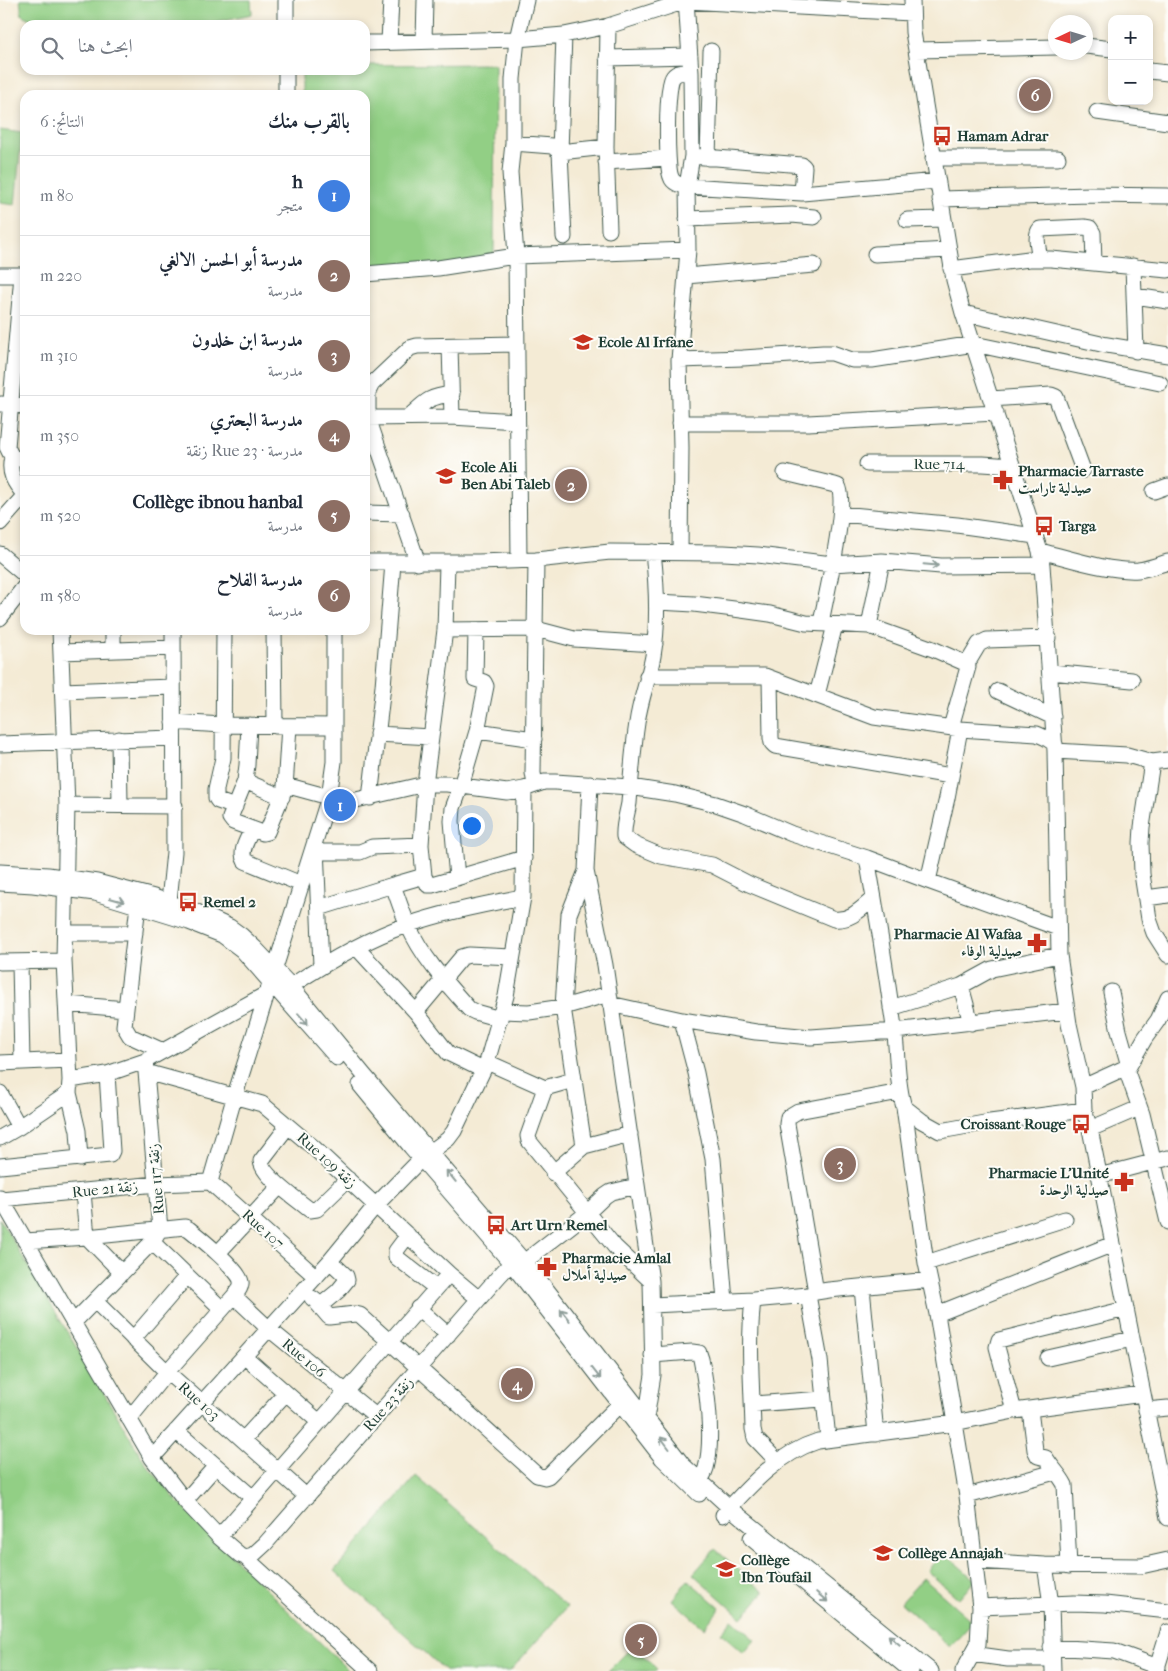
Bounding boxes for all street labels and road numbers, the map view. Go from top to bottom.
street label: Rue 714 [913,455,966,473]
street label: Rue 109 زنقة [293,1128,361,1192]
street label: Rue 117 زنقة [144,1143,168,1215]
street label: Rue 21 زنقة [71,1177,139,1201]
street label: Rue 107 [238,1205,288,1253]
street label: Rue 106 [279,1335,330,1382]
street label: Rue 23 زنقة [359,1373,417,1435]
street label: Rue 103 [175,1378,223,1424]

